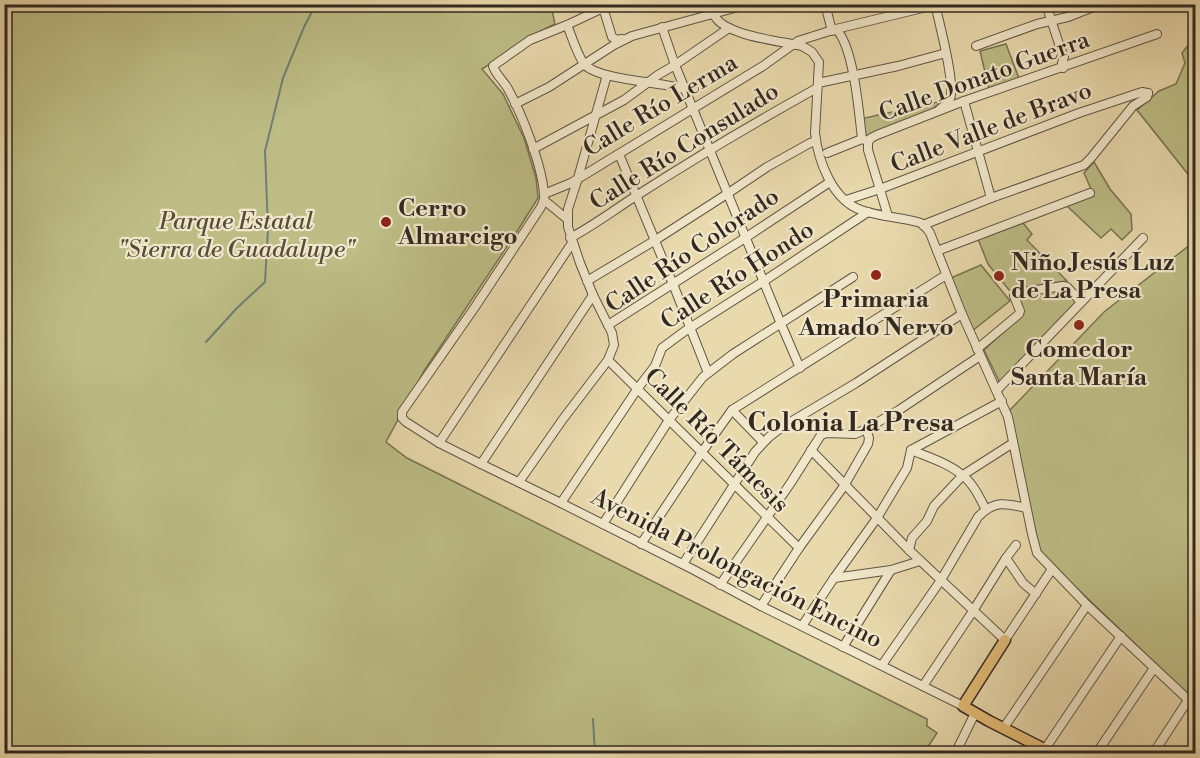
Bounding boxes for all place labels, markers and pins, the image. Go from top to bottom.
place label: Cerro Almarcigo [397,194,518,252]
marker: Cerro Almarcigo [379,215,393,229]
place label: Niño Jesús Luz de La Presa [1011,248,1174,306]
marker: Primaria Amado Nervo [869,268,883,282]
marker: Niño Jesús Luz de La Presa [992,269,1006,283]
place label: Primaria Amado Nervo [797,285,954,343]
marker: Comedor Santa María [1072,318,1086,332]
place label: Comedor Santa María [1011,335,1148,393]

